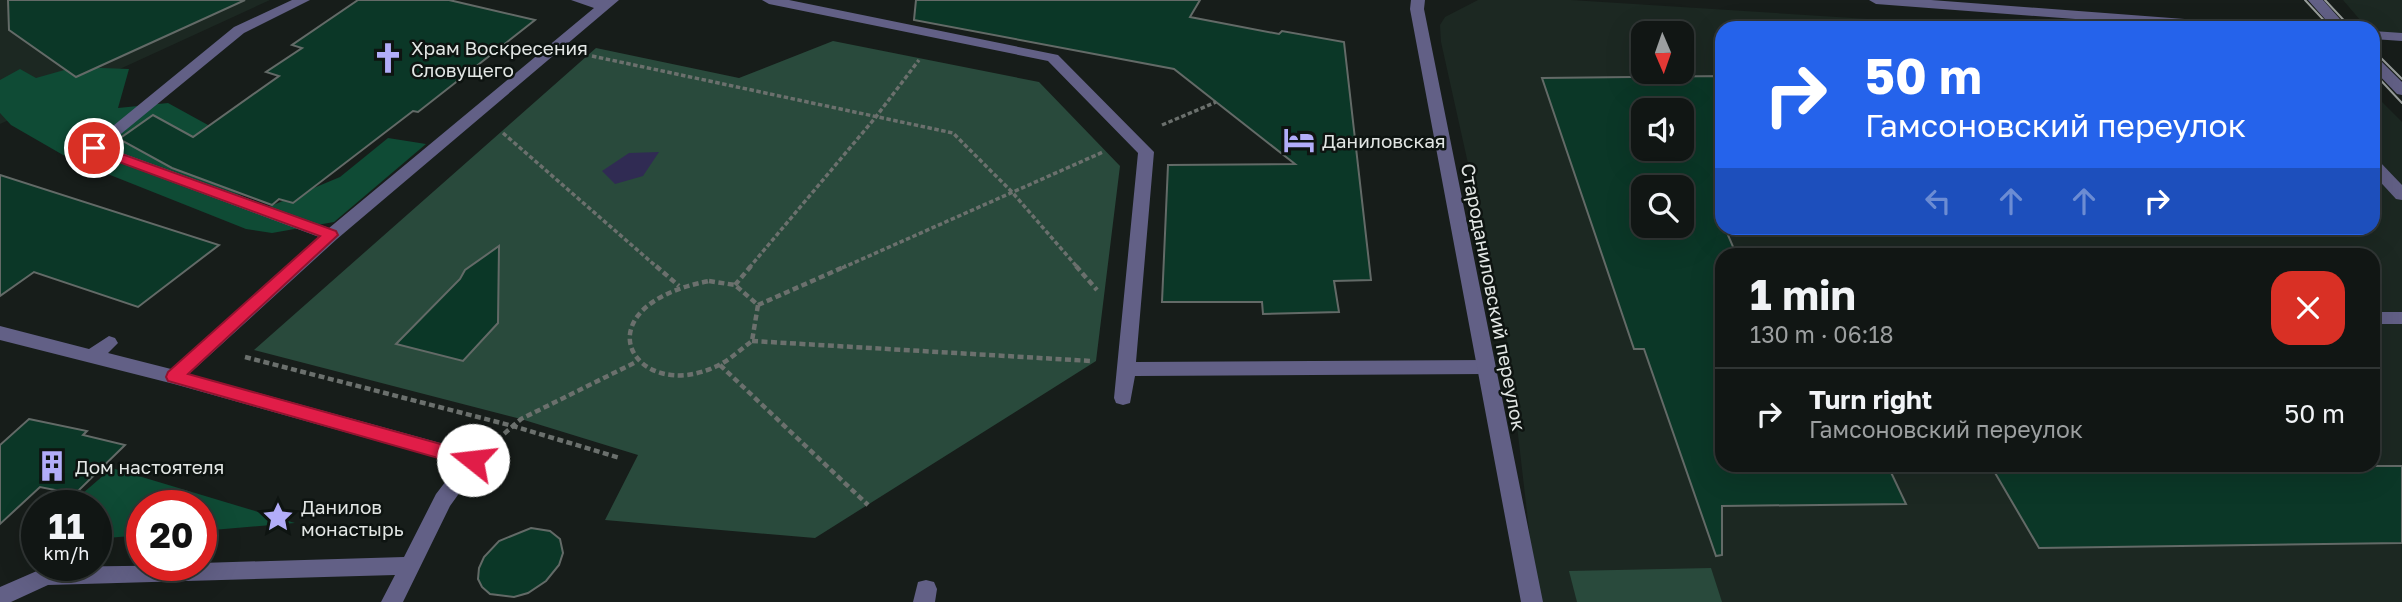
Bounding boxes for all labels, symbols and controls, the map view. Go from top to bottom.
north arrow [1631,21,1694,84]
map controls [1631,21,1694,238]
place label: Храм Воскресения Словущего [411,36,588,81]
church icon: Храм Воскресения Словущего [371,41,405,75]
text: 50 m [1865,46,1982,105]
icon: right [1750,49,1841,140]
button: sound [1631,98,1694,161]
text: Гамсоновский переулок [1865,106,2246,144]
pin [64,118,124,178]
hotel icon: Даниловская [1282,123,1316,157]
icon: arrive [75,129,113,167]
place label: Даниловская [1322,129,1446,152]
street label: Староданиловский переулок [1457,161,1531,433]
button: search [1631,175,1694,238]
icon: left [1919,182,1957,220]
icon: ahead [1992,182,2030,220]
icon: ahead [2065,182,2103,220]
icon: right [2138,182,2176,220]
text: 1 min [1750,269,1856,319]
button: close [2271,271,2345,345]
text: 130 m · 06:18 [1750,320,1894,348]
text: Turn right [1809,384,1932,415]
icon: right [1750,395,1788,433]
text: 50 m [2284,398,2345,429]
text: Гамсоновский переулок [1809,415,2083,443]
position arrow [436,423,510,497]
building icon: Дом настоятеля [35,449,69,483]
place label: Дом настоятеля [75,455,224,478]
speed limit sign: 20 [126,490,217,581]
place label: Данилов монастырь [301,495,404,540]
place icon: Данилов монастырь [261,500,295,534]
text: 11 [48,505,85,547]
text: km/h [44,542,89,564]

